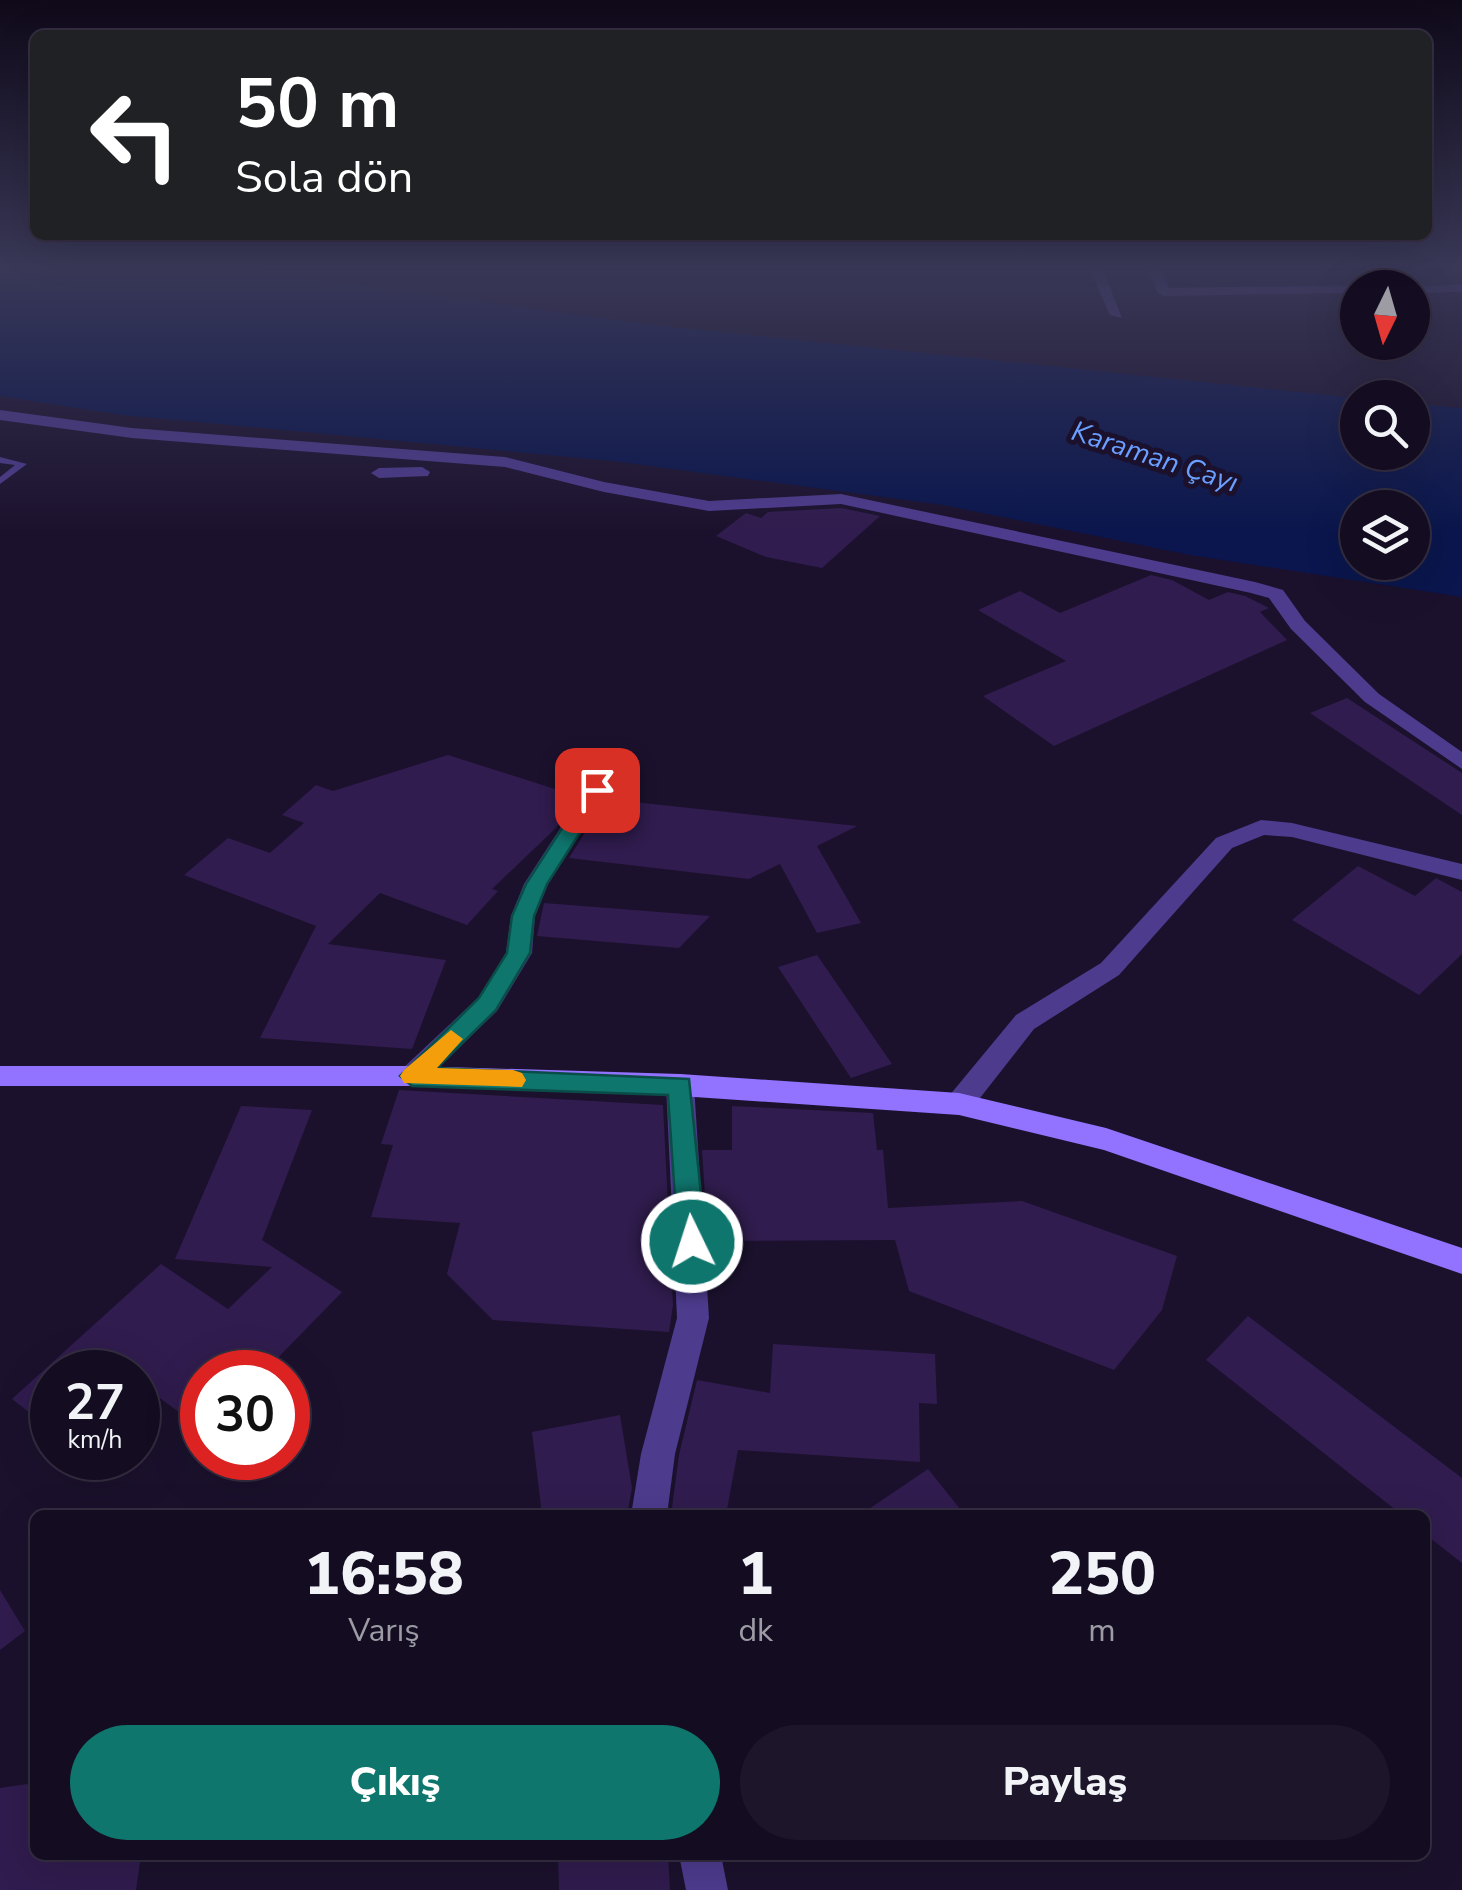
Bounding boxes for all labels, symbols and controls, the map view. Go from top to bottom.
text: 50 m [235,56,399,152]
icon: left [70,70,200,200]
text: Sola dön [235,147,413,208]
north arrow [1340,270,1430,360]
map controls [1340,270,1430,580]
button: search [1340,380,1430,470]
water label: Karaman Çayı [1067,412,1243,502]
button: layers [1340,490,1430,580]
pin [555,748,640,833]
icon: arrive [570,763,625,818]
position arrow [640,1190,744,1294]
speed limit sign: 30 [180,1350,310,1480]
text: 27 [65,1368,125,1437]
text: km/h [67,1423,123,1457]
text: 16:58 [304,1533,464,1615]
text: 1 [738,1533,774,1615]
text: 250 [1048,1533,1156,1615]
text: Varış [348,1609,420,1652]
text: dk [738,1609,773,1652]
text: m [1088,1609,1116,1652]
button: Çıkış [70,1725,720,1840]
button: Paylaş [740,1725,1390,1840]

